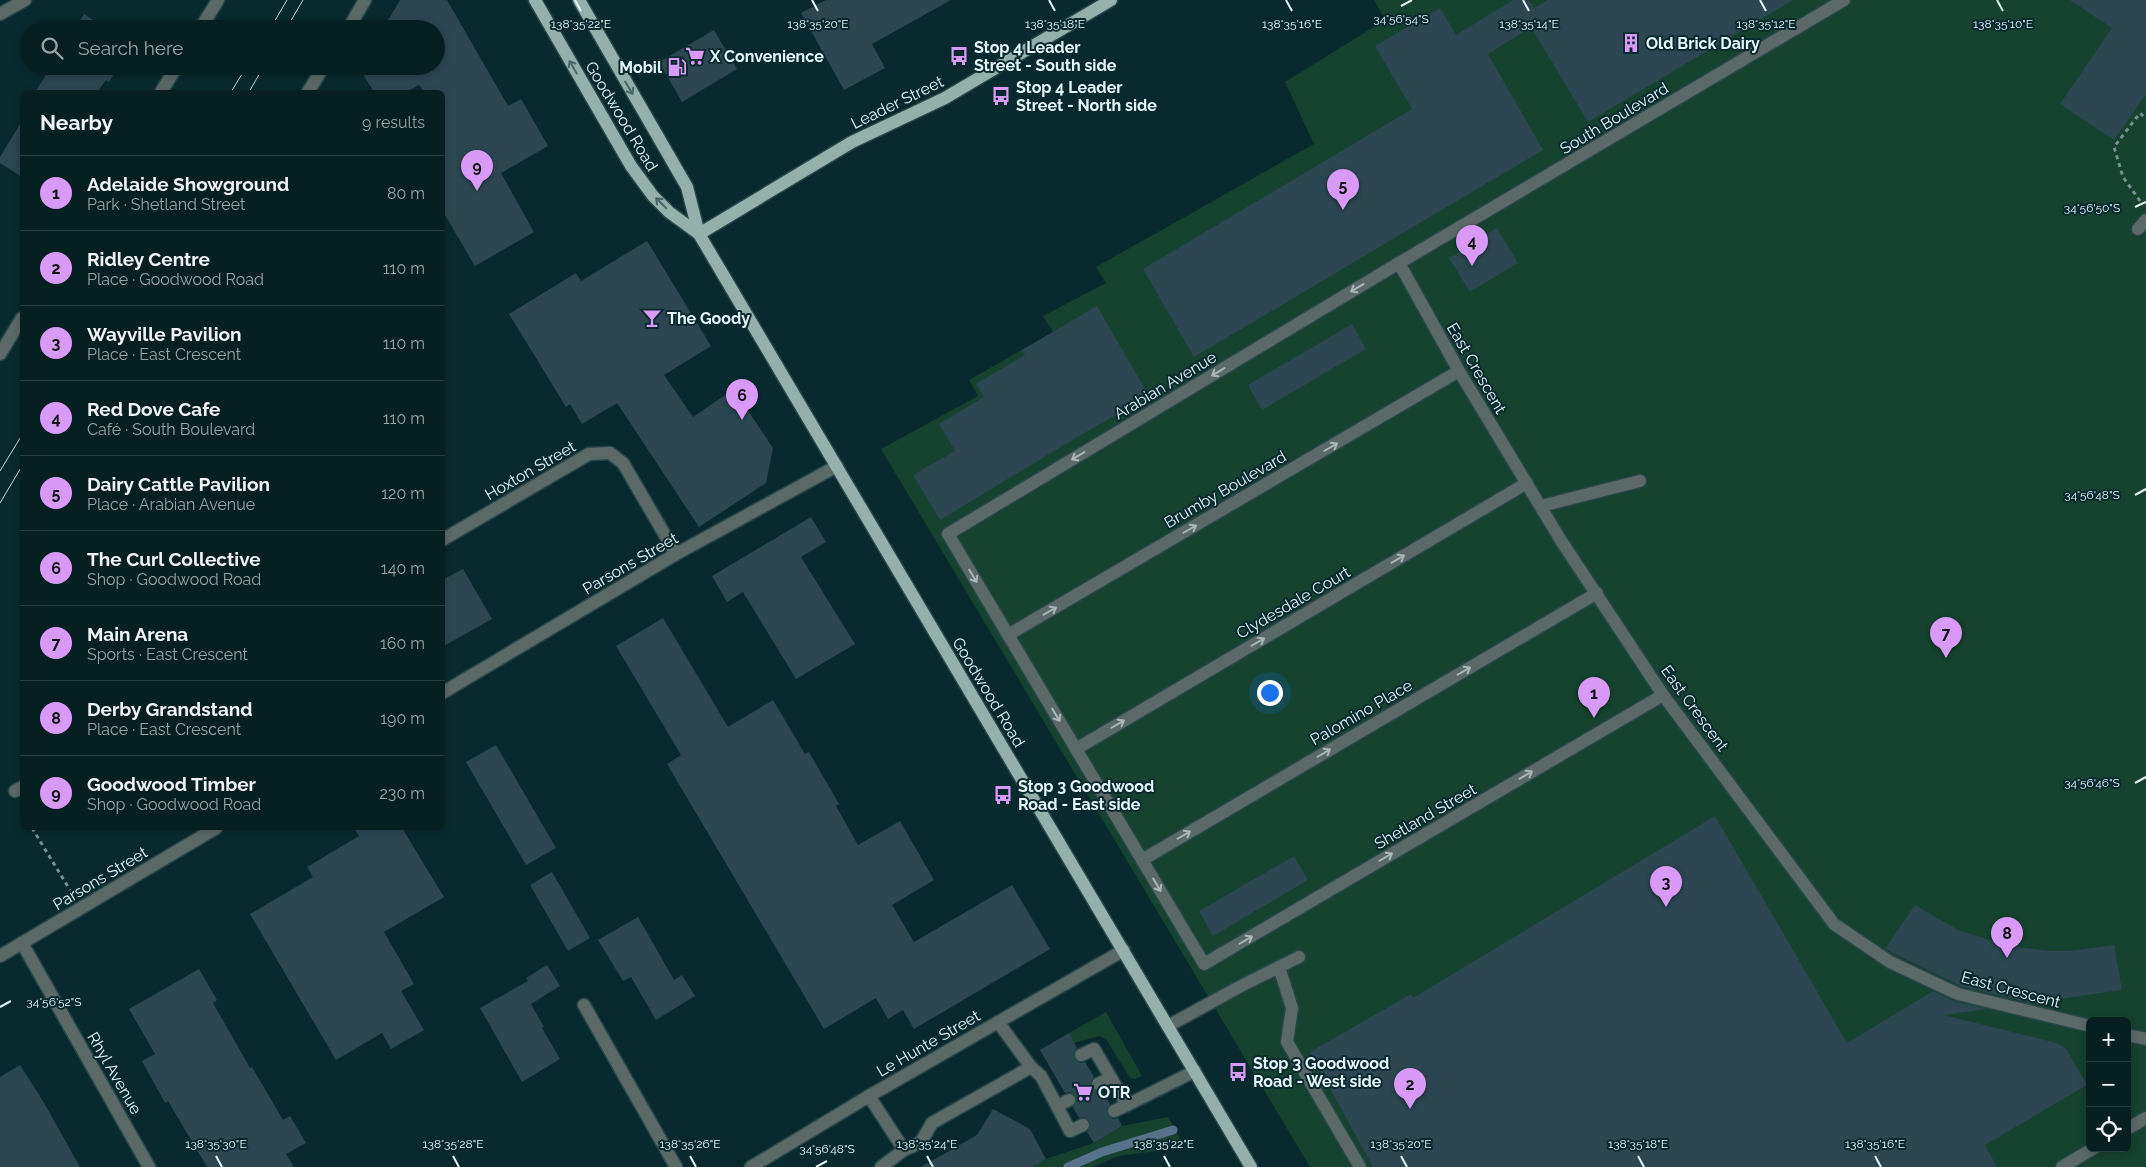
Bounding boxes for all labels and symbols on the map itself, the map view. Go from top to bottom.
text: 34°56'54"S [1373,12,1429,26]
text: 138°35'22"E [551,17,611,31]
text: 138°35'20"E [787,17,849,31]
text: 138°35'18"E [1025,17,1085,31]
text: 138°35'16"E [1262,17,1322,31]
text: 138°35'14"E [1499,17,1559,31]
text: 138°35'12"E [1736,17,1796,31]
text: 138°35'10"E [1973,17,2033,31]
building icon: Old Brick Dairy [1620,32,1642,54]
place label: Old Brick Dairy [1646,34,1760,53]
place label: Stop 4 Leader Street - South side [974,38,1117,75]
supermarket icon: X Convenience [684,45,706,67]
bus stop icon: Stop 4 Leader Street - South side [948,45,970,67]
place label: X Convenience [709,47,824,66]
fuel station icon: Mobil [666,56,688,78]
street label: Goodwood Road [581,58,662,175]
place label: Mobil [619,58,663,77]
one-way arrow [568,60,578,75]
street label: Leader Street [848,72,947,133]
place label: Stop 4 Leader Street - North side [1016,78,1157,115]
street label: South Boulevard [1557,79,1672,158]
one-way arrow [624,80,634,95]
bus stop icon: Stop 4 Leader Street - North side [990,85,1012,107]
pin: 9 [461,150,493,191]
pin: 5 [1327,169,1359,210]
one-way arrow [655,197,667,210]
text: 34°56'50"S [2064,201,2120,215]
pin: 4 [1456,225,1488,266]
one-way arrow [1350,284,1364,294]
bar icon: The Goody [641,307,663,329]
place label: The Goody [667,309,750,328]
street label: East Crescent [1443,319,1511,418]
street label: Arabian Avenue [1111,347,1220,424]
one-way arrow [1211,368,1225,378]
pin: 6 [726,379,758,420]
street label: Hoxton Street [482,437,579,504]
one-way arrow [1323,441,1337,451]
street label: Brumby Boulevard [1161,447,1290,532]
one-way arrow [1072,451,1086,461]
text: 34°56'48"S [2064,488,2120,502]
one-way arrow [1183,523,1197,533]
street label: Parsons Street [579,528,682,598]
one-way arrow [1390,554,1404,564]
street label: Clydesdale Court [1233,562,1354,643]
one-way arrow [968,568,978,582]
one-way arrow [1043,605,1057,615]
pin: 7 [1930,617,1962,658]
street label: Goodwood Road [948,634,1029,751]
one-way arrow [1250,636,1264,646]
street label: East Crescent [1657,662,1733,756]
one-way arrow [1457,666,1472,676]
street label: Palomino Place [1307,676,1416,749]
pin: 1 [1578,677,1610,718]
your location [1257,680,1283,706]
one-way arrow [1051,708,1061,722]
one-way arrow [1110,718,1124,728]
one-way arrow [1316,748,1331,758]
one-way arrow [1519,770,1533,780]
text: 34°56'46"S [2064,776,2120,790]
place label: Stop 3 Goodwood Road - East side [1018,777,1154,814]
street label: Shetland Street [1371,779,1480,853]
bus stop icon: Stop 3 Goodwood Road - East side [992,784,1014,806]
one-way arrow [1176,830,1191,840]
street label: Parsons Street [50,842,152,914]
one-way arrow [1379,852,1393,862]
pin: 3 [1650,866,1682,907]
one-way arrow [1152,878,1162,892]
pin: 8 [1991,917,2023,958]
one-way arrow [1238,934,1252,944]
street label: East Crescent [1959,967,2063,1012]
text: 34°56'52"S [26,995,82,1009]
street label: Le Hunte Street [873,1006,984,1081]
street label: Rhyl Avenue [83,1029,146,1118]
place label: Stop 3 Goodwood Road - West side [1253,1054,1389,1091]
bus stop icon: Stop 3 Goodwood Road - West side [1227,1061,1249,1083]
pin: 2 [1394,1068,1426,1109]
supermarket icon: OTR [1072,1081,1094,1103]
place label: OTR [1098,1083,1131,1102]
text: 138°35'30"E [185,1137,247,1151]
text: 138°35'28"E [422,1137,484,1151]
text: 138°35'26"E [659,1137,721,1151]
text: 138°35'24"E [897,1137,957,1151]
text: 138°35'22"E [1134,1137,1194,1151]
text: 138°35'20"E [1370,1137,1432,1151]
text: 138°35'18"E [1608,1137,1668,1151]
text: 138°35'16"E [1845,1137,1905,1151]
text: 34°56'48"S [799,1142,855,1156]

